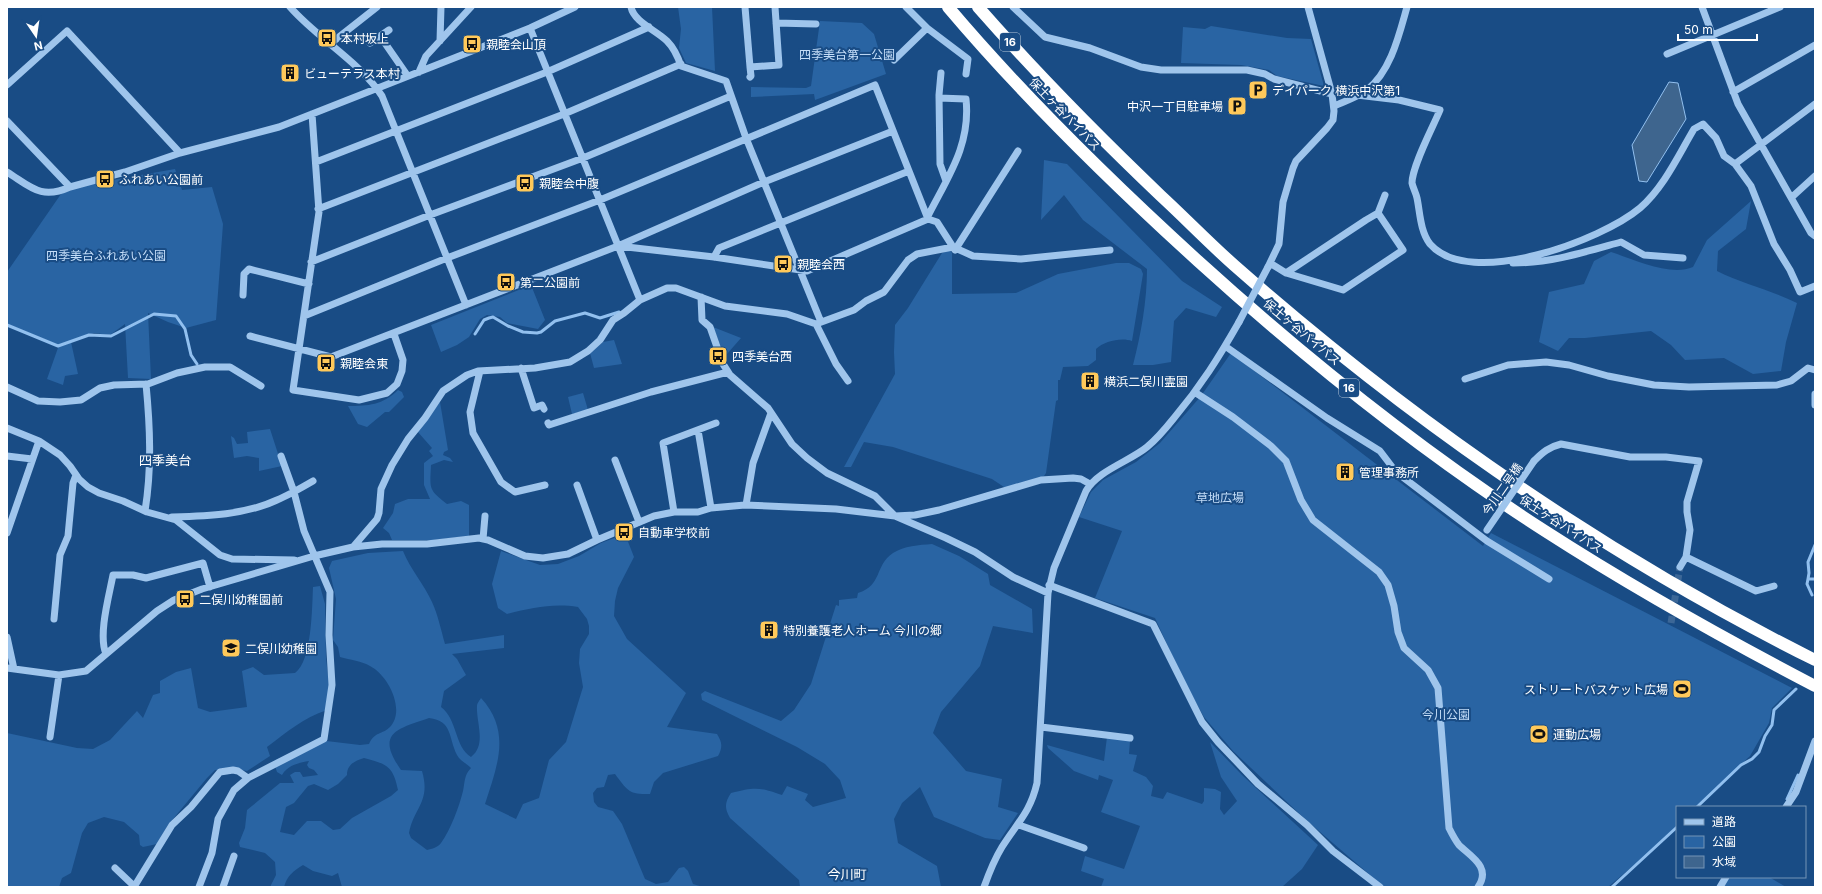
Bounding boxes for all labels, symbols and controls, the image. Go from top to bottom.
north arrow [16,16,56,56]
scale bar [1678,16,1757,42]
text: 50 m [1684,22,1713,37]
bus stop icon: 本村坂上 [316,27,338,49]
place label: 本村坂上 [341,31,389,46]
bus stop icon: 親睦会山頂 [461,33,483,55]
road number: 16 [1000,33,1020,51]
place label: 親睦会山頂 [486,37,546,52]
text: N [33,38,44,54]
park label: 四季美台第一公園 [799,47,895,62]
building icon: ビューテラス本村 [279,62,301,84]
place label: ビューテラス本村 [304,66,401,81]
street label: 保土ヶ谷バイパス [1026,74,1104,154]
parking icon: デイパーク 横浜中沢第1 [1247,79,1269,101]
place label: デイパーク 横浜中沢第1 [1272,83,1400,98]
parking icon: 中沢一丁目駐車場 [1226,95,1248,117]
place label: 中沢一丁目駐車場 [1127,99,1223,114]
bus stop icon: ふれあい公園前 [94,168,116,190]
place label: ふれあい公園前 [119,172,203,187]
bus stop icon: 親睦会中腹 [514,172,536,194]
place label: 親睦会中腹 [539,176,599,191]
park label: 四季美台ふれあい公園 [46,248,166,263]
bus stop icon: 親睦会西 [772,253,794,275]
place label: 親睦会西 [797,257,845,272]
bus stop icon: 第二公園前 [495,271,517,293]
place label: 第二公園前 [520,275,580,290]
street label: 保土ヶ谷バイパス [1260,295,1344,369]
bus stop icon: 四季美台西 [707,345,729,367]
place label: 四季美台西 [732,349,792,364]
bus stop icon: 親睦会東 [315,352,337,374]
place label: 親睦会東 [340,356,388,371]
building icon: 横浜二俣川霊園 [1079,370,1101,392]
place label: 横浜二俣川霊園 [1104,374,1188,389]
road number: 16 [1339,379,1359,397]
district label: 四季美台 [139,452,191,468]
street label: 今川二号橋 [1479,460,1525,518]
building icon: 管理事務所 [1334,461,1356,483]
place label: 管理事務所 [1359,465,1419,480]
park label: 草地広場 [1196,490,1244,505]
street label: 保土ヶ谷バイパス [1517,492,1605,556]
bus stop icon: 自動車学校前 [613,521,635,543]
place label: 自動車学校前 [638,525,710,540]
bus stop icon: 二俣川幼稚園前 [174,588,196,610]
place label: 二俣川幼稚園前 [199,592,283,607]
building icon: 特別養護老人ホーム 今川の郷 [758,619,780,641]
place label: 特別養護老人ホーム 今川の郷 [783,623,942,638]
school or university icon: 二俣川幼稚園 [220,637,242,659]
place label: 二俣川幼稚園 [245,641,317,656]
sports icon: ストリートバスケット広場 [1671,678,1693,700]
place label: ストリートバスケット広場 [1524,682,1668,697]
park label: 今川公園 [1422,707,1470,722]
sports icon: 運動広場 [1528,723,1550,745]
place label: 運動広場 [1553,727,1601,742]
legend [1676,806,1806,878]
text: 道路 [1712,814,1736,829]
text: 公園 [1712,834,1736,849]
text: 水域 [1712,854,1736,869]
district label: 今川町 [827,866,867,882]

